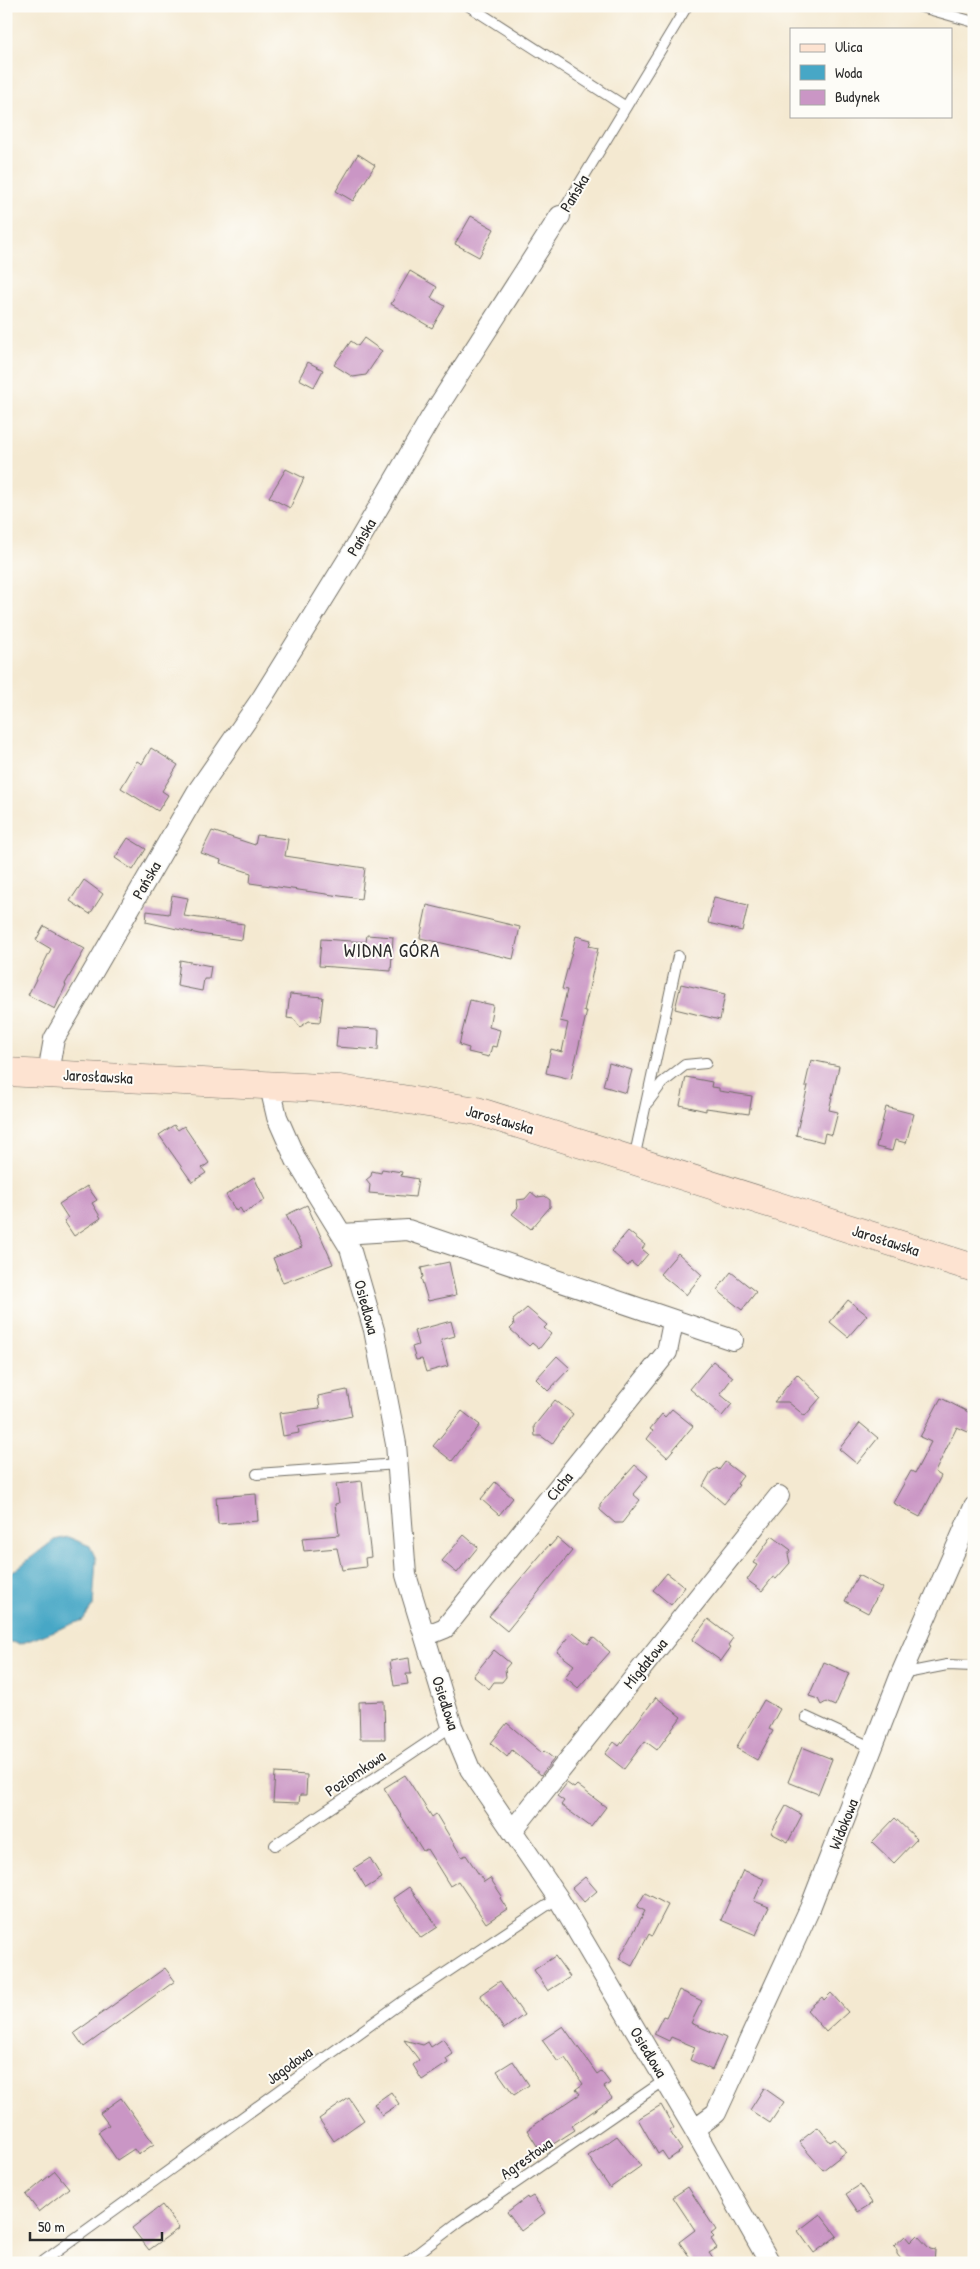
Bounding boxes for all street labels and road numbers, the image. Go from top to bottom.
street label: Pańska [554,170,594,216]
street label: Pańska [341,514,381,560]
street label: Pańska [126,857,166,903]
street label: Jarosławska [63,1063,133,1089]
street label: Jarosławska [463,1099,537,1139]
street label: Jarosławska [849,1219,923,1261]
street label: Osiedlowa [349,1277,385,1337]
street label: Cicha [541,1467,577,1505]
street label: Migdałowa [618,1633,672,1693]
street label: Osiedlowa [427,1673,465,1733]
street label: Poziomkowa [320,1745,390,1801]
street label: Widokowa [823,1795,863,1853]
street label: Osiedlowa [625,2022,673,2082]
street label: Jagodowa [261,2041,317,2089]
street label: Agrestowa [495,2132,557,2184]

